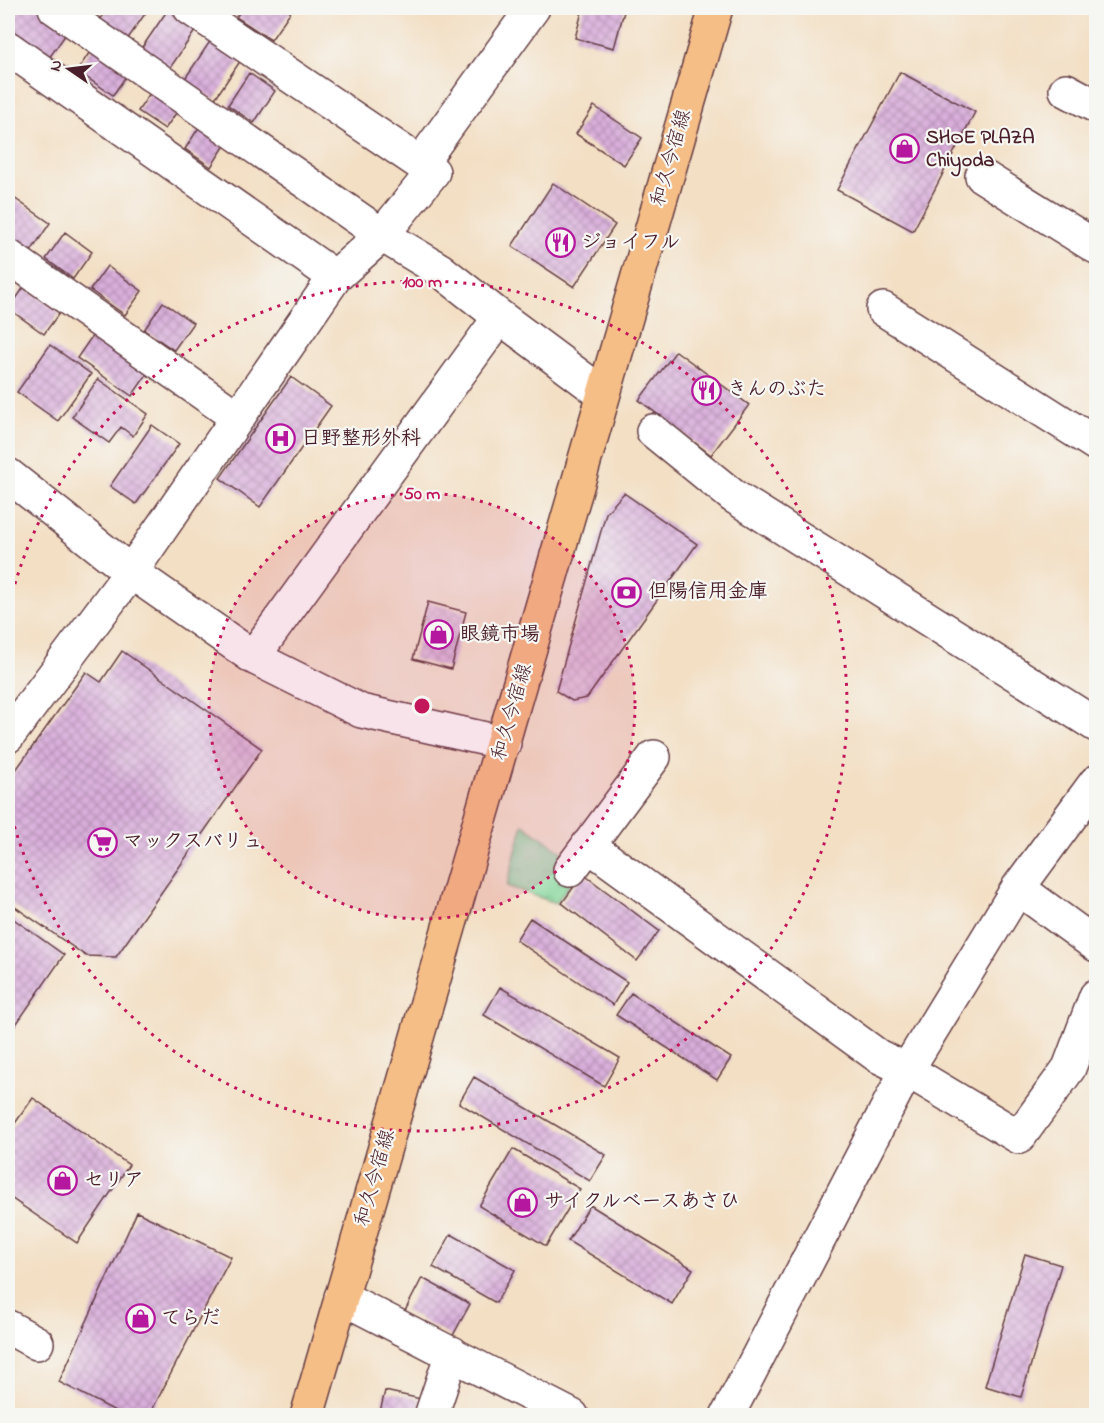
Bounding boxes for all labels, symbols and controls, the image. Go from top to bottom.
north arrow [39,39,99,99]
text: N [43,58,69,74]
street label: 和久今宿線 [644,106,700,210]
place label: SHOE PLAZA Chiyoda [926,124,1035,177]
shop icon: SHOE PLAZA Chiyoda [889,133,921,165]
restaurant icon: ジョイフル [544,227,576,259]
place label: ジョイフル [581,229,681,258]
text: 100 m [402,270,442,296]
restaurant icon: きんのぶた [690,374,722,406]
place label: きんのぶた [727,376,827,405]
hospital icon: 日野整形外科 [264,423,296,455]
place label: 日野整形外科 [301,425,421,454]
text: 50 m [404,482,440,508]
bank icon: 但陽信用金庫 [611,576,643,608]
place label: 但陽信用金庫 [648,578,768,607]
shop icon: 眼鏡市場 [423,619,455,651]
place label: 眼鏡市場 [460,621,540,650]
street label: 和久今宿線 [485,660,541,764]
centre of rings [412,696,432,716]
supermarket icon: マックスバリュ [86,826,118,858]
place label: マックスバリュ [123,828,263,857]
street label: 和久今宿線 [348,1126,404,1230]
shop icon: セリア [47,1165,79,1197]
place label: セリア [84,1167,144,1196]
shop icon: サイクルベースあさひ [507,1186,539,1218]
place label: サイクルベースあさひ [544,1188,740,1217]
shop icon: てらだ [124,1303,156,1335]
place label: てらだ [161,1305,221,1334]

